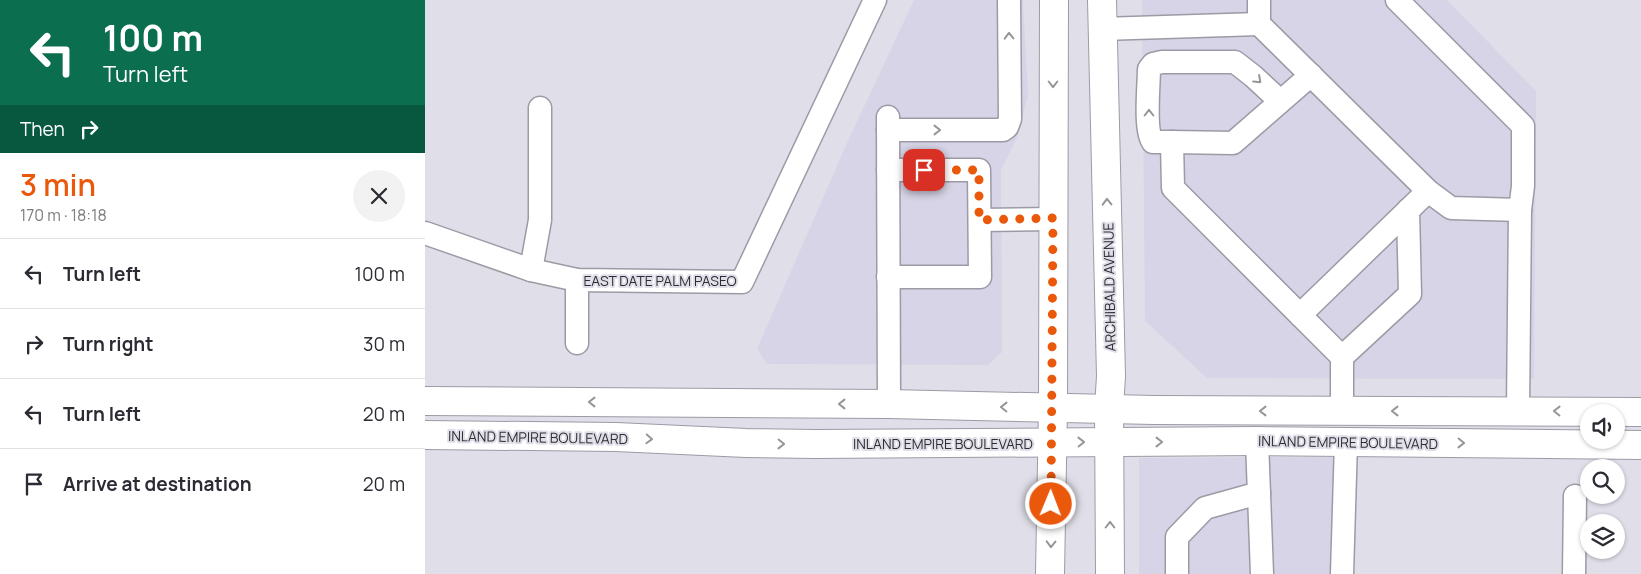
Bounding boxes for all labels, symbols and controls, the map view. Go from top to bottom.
text: 100 m [103,14,203,62]
icon: left [20,20,85,85]
one-way arrow [1004,32,1014,40]
text: Turn left [103,59,188,89]
one-way arrow [1252,74,1261,83]
one-way arrow [1048,80,1058,88]
one-way arrow [1144,109,1154,117]
icon: right [75,115,103,143]
text: Then [20,116,65,142]
one-way arrow [933,125,941,135]
pin [903,149,945,191]
icon: arrive [910,156,938,184]
text: 3 min [20,164,96,205]
button: close [353,170,405,222]
one-way arrow [1102,198,1112,206]
text: 170 m · 18:18 [20,204,107,226]
street label: ARCHIBALD AVENUE [1098,222,1120,352]
icon: left [20,260,48,288]
text: Turn left [63,261,141,287]
text: 100 m [354,261,405,287]
street label: EAST DATE PALM PASEO [583,271,737,290]
icon: right [20,330,48,358]
text: Turn right [63,331,153,357]
text: 30 m [363,331,405,357]
one-way arrow [587,397,595,407]
one-way arrow [837,399,845,409]
icon: left [20,400,48,428]
text: Turn left [63,401,141,427]
text: 20 m [363,401,405,427]
one-way arrow [1000,402,1008,412]
map controls [1580,404,1625,559]
button: sound [1580,404,1625,449]
one-way arrow [1553,405,1561,416]
one-way arrow [1259,406,1266,416]
one-way arrow [1391,406,1398,416]
street label: INLAND EMPIRE BOULEVARD [448,426,628,448]
street label: INLAND EMPIRE BOULEVARD [1258,431,1438,453]
one-way arrow [645,433,653,444]
street label: INLAND EMPIRE BOULEVARD [853,434,1033,453]
one-way arrow [1078,437,1085,447]
one-way arrow [1155,437,1163,447]
one-way arrow [1458,438,1465,448]
one-way arrow [778,439,785,449]
button: search [1580,459,1625,504]
icon: arrive [20,470,48,498]
text: Arrive at destination [63,471,252,497]
text: 20 m [363,471,405,497]
position arrow [1024,477,1076,529]
button: layers [1580,514,1625,559]
one-way arrow [1105,521,1115,529]
one-way arrow [1046,540,1056,548]

